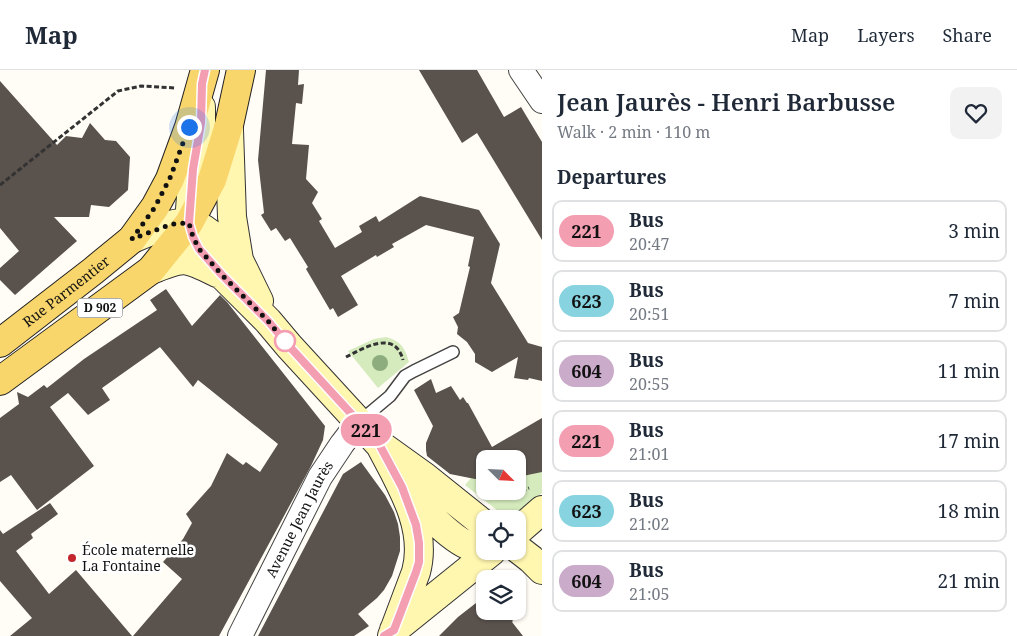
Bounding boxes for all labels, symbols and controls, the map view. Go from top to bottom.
text: Map [25,18,78,51]
text: Map [791,23,829,47]
text: Layers [857,23,915,47]
text: Share [943,23,992,47]
text: Jean Jaurès - Henri Barbusse [557,85,895,118]
button: heart [950,87,1002,139]
your location [177,115,202,140]
text: Walk · 2 min · 110 m [557,121,710,143]
text: Departures [557,164,666,190]
text: Bus [629,207,664,233]
text: 3 min [948,218,1000,244]
text: 221 [571,219,602,243]
text: 20:47 [629,233,669,255]
street label: Rue Parmentier [19,251,114,331]
text: Bus [629,277,664,303]
text: 7 min [948,288,1000,314]
text: 623 [571,289,602,313]
road number: D 902 [78,298,122,318]
text: 20:51 [629,303,669,325]
unlabelled marker [274,330,296,352]
text: Bus [629,347,664,373]
text: 11 min [938,358,1000,384]
text: 604 [571,359,602,383]
text: 20:55 [629,373,669,395]
line badge: 221 [337,414,395,446]
text: Bus [629,417,664,443]
text: 221 [351,418,381,442]
text: 17 min [938,428,1000,454]
text: 221 [571,429,602,453]
text: 21:01 [629,443,669,465]
north arrow [476,450,526,500]
map controls [476,450,526,620]
street label: Avenue Jean Jaurès [261,457,337,581]
text: Bus [629,487,664,513]
text: 18 min [938,498,1000,524]
text: 623 [571,499,602,523]
button: locate [476,510,526,560]
text: 21:02 [629,513,669,535]
place label: École maternelle La Fontaine [82,540,194,575]
marker: École maternelle La Fontaine [66,552,78,564]
text: Bus [629,557,664,583]
text: 21 min [938,568,1000,594]
text: 604 [571,569,602,593]
button: layers [476,570,526,620]
text: 21:05 [629,583,669,605]

